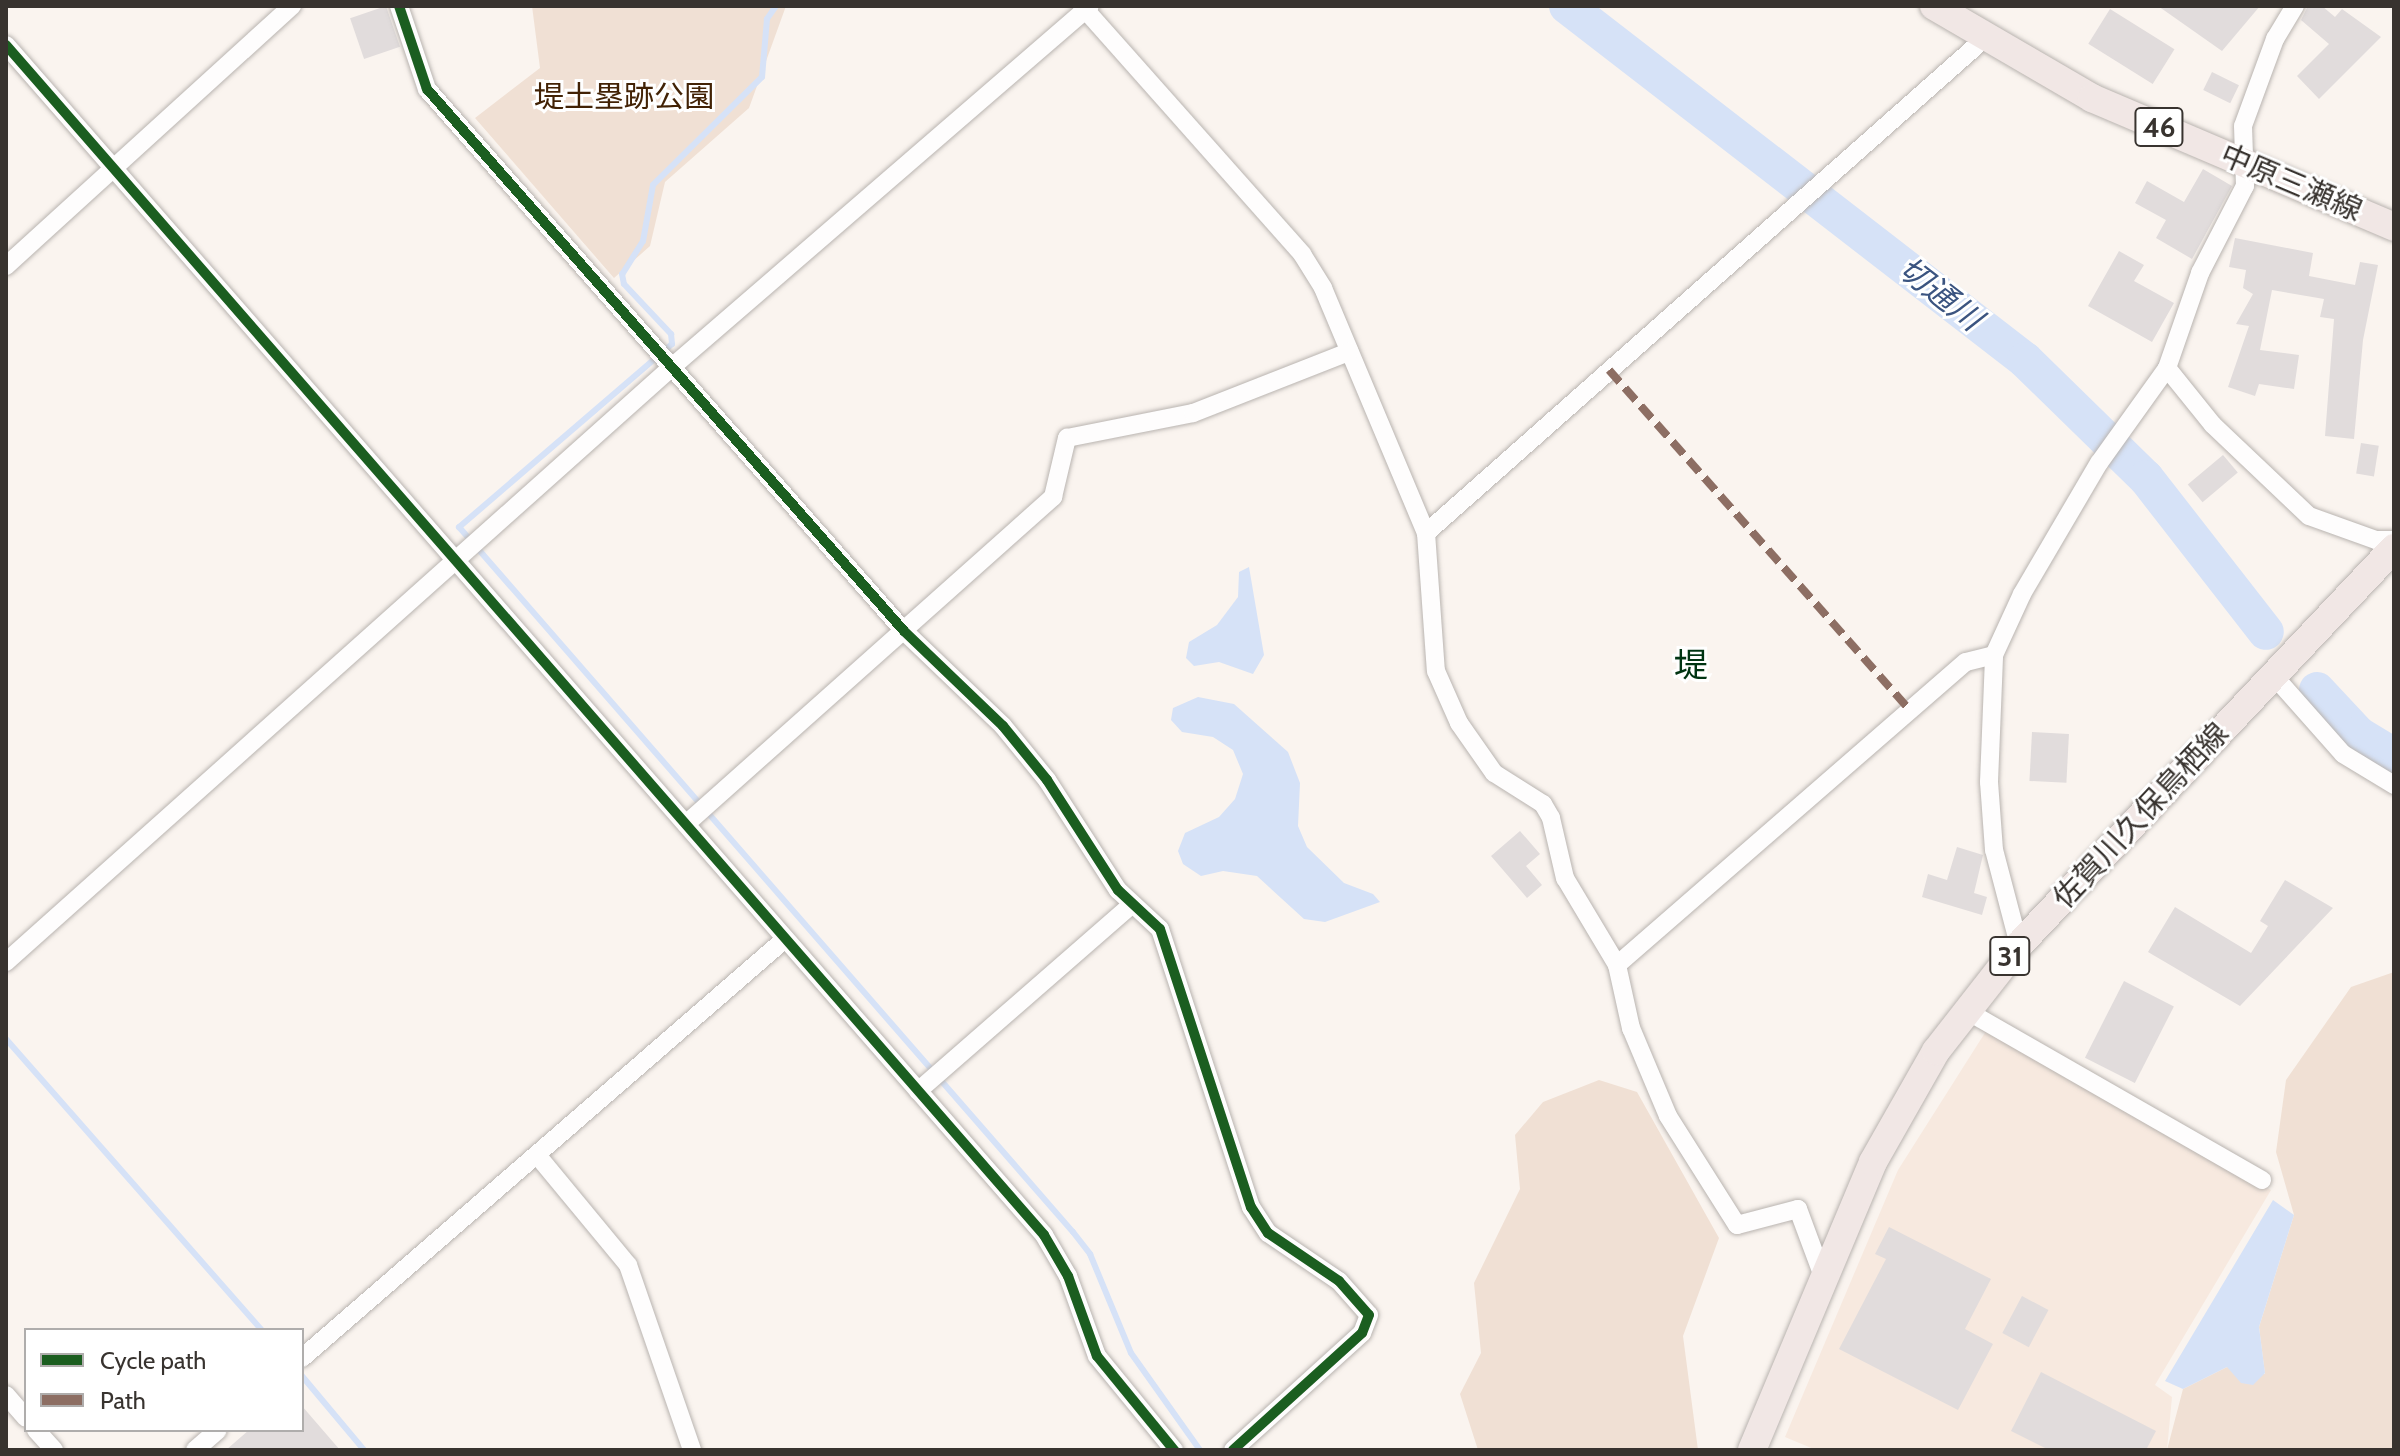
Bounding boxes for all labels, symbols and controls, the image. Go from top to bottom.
park label: 堤土塁跡公園 [534,79,714,115]
road number: 46 [2133,103,2185,151]
street label: 中原三瀬線 [2215,137,2367,229]
water label: 切通川 [1890,249,1990,339]
district label: 堤 [1674,646,1708,686]
street label: 佐賀川久保鳥栖線 [2046,716,2236,916]
road number: 31 [1988,932,2032,980]
legend [24,1328,304,1432]
text: Cycle path [100,1346,206,1375]
text: Path [100,1386,146,1415]

